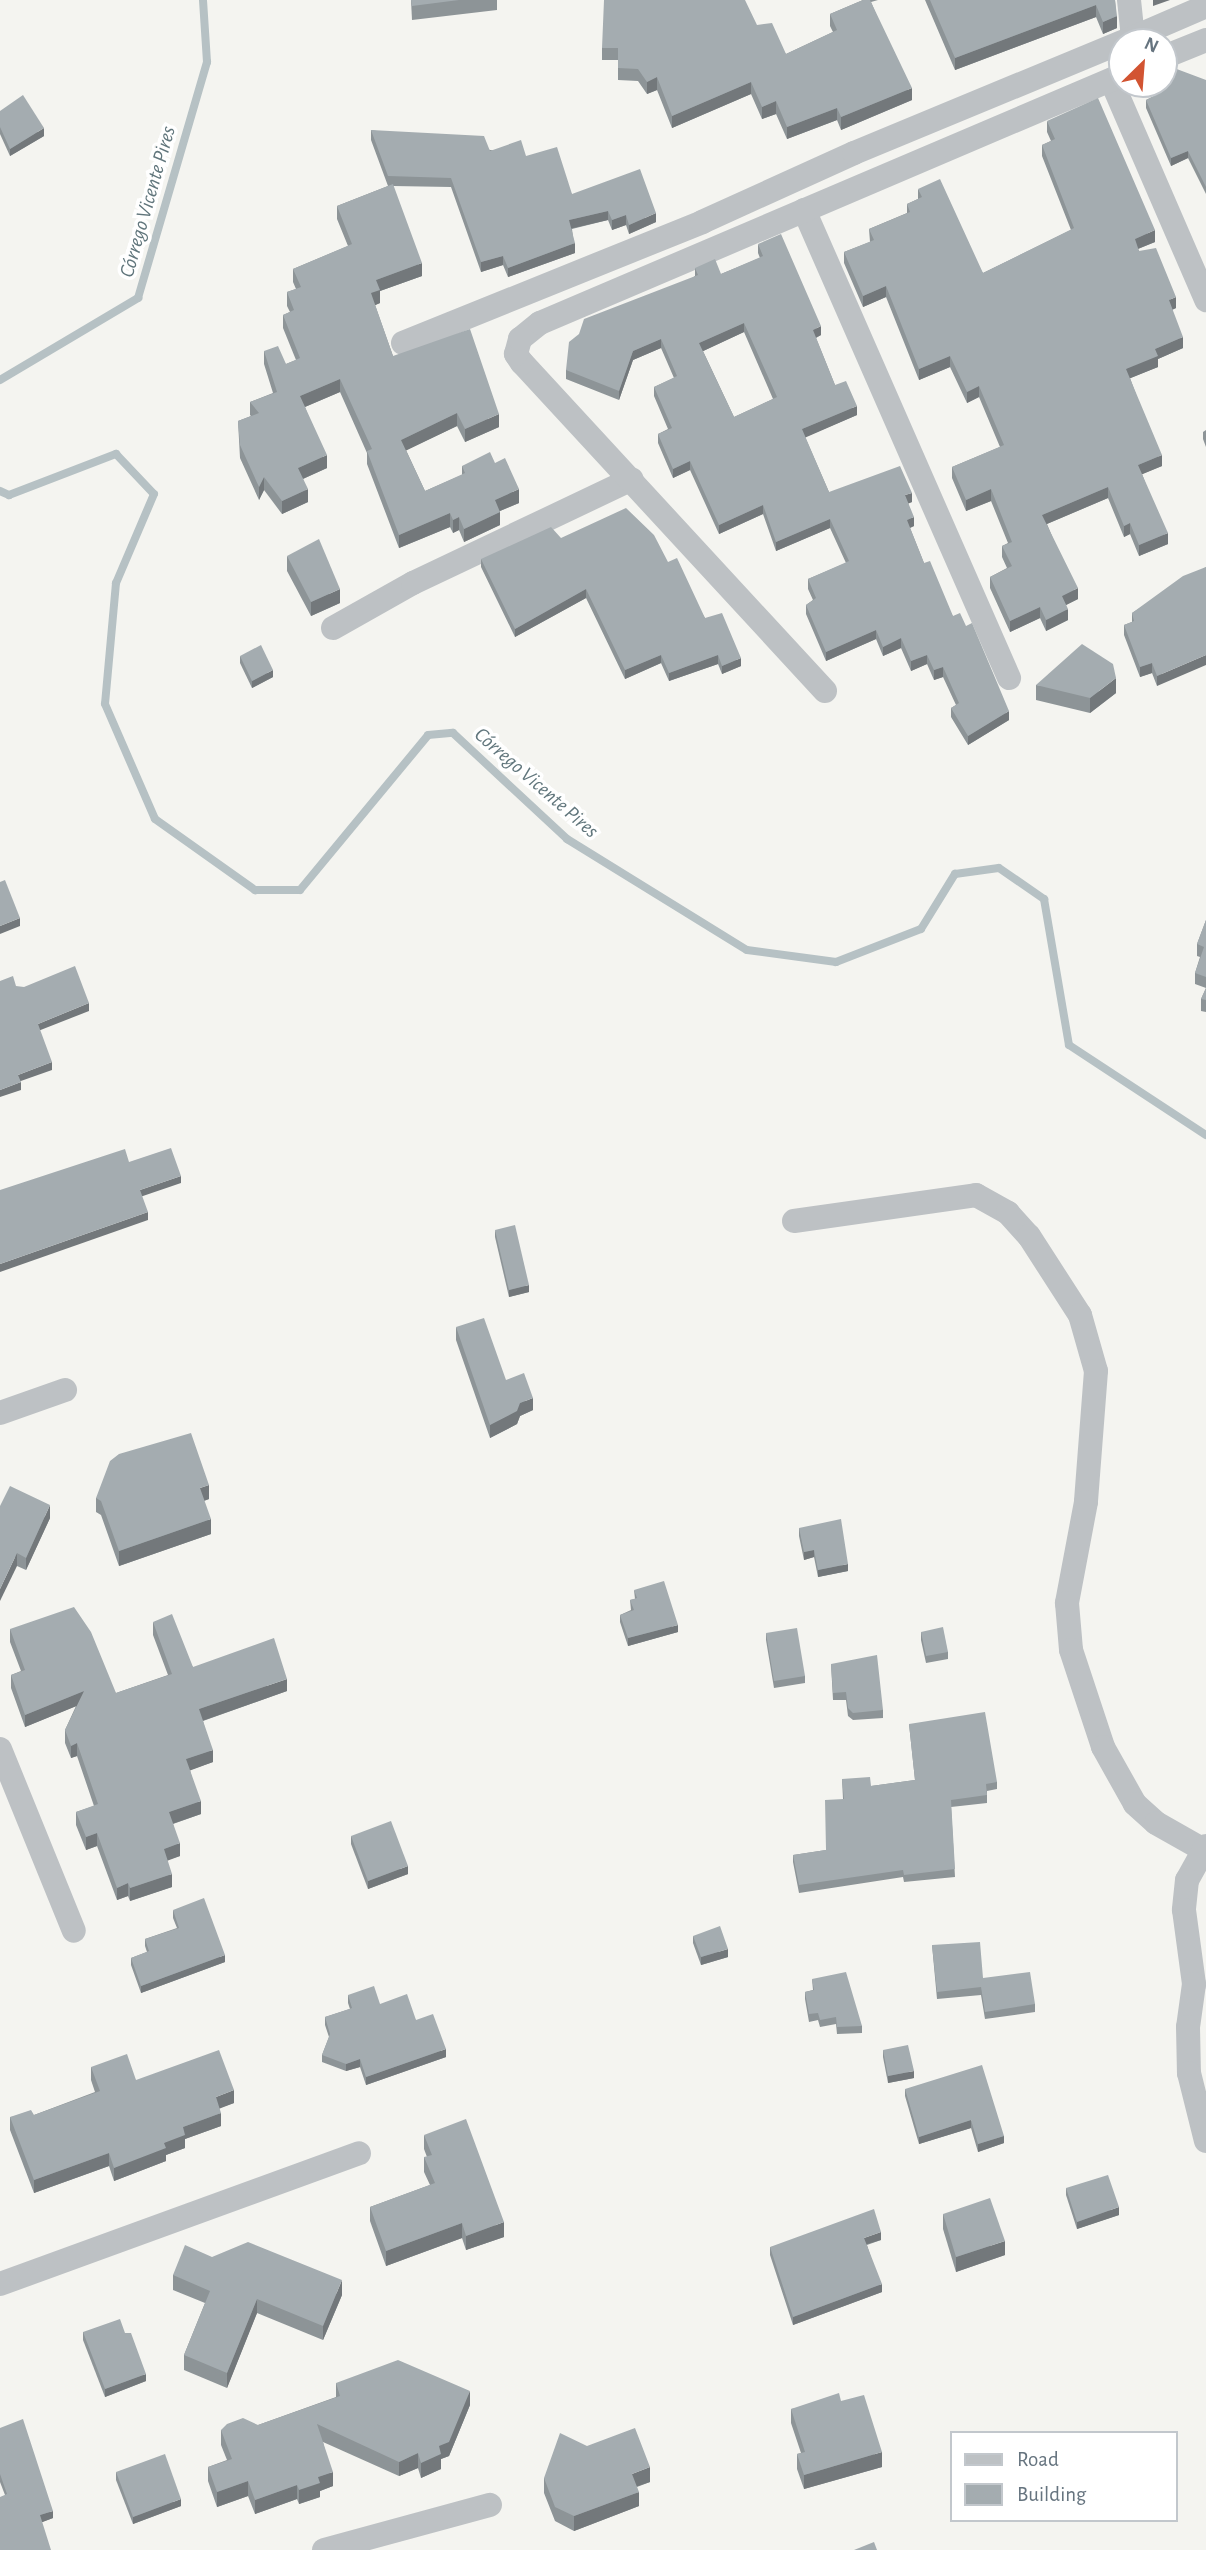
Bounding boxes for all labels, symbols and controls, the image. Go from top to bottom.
north arrow [1108,28,1178,98]
text: N [1141,34,1161,57]
water label: Córrego Vicente Pires [114,124,182,280]
water label: Córrego Vicente Pires [469,722,603,844]
legend [950,2431,1178,2522]
text: Road [1017,2449,1059,2470]
text: Building [1017,2484,1086,2505]

